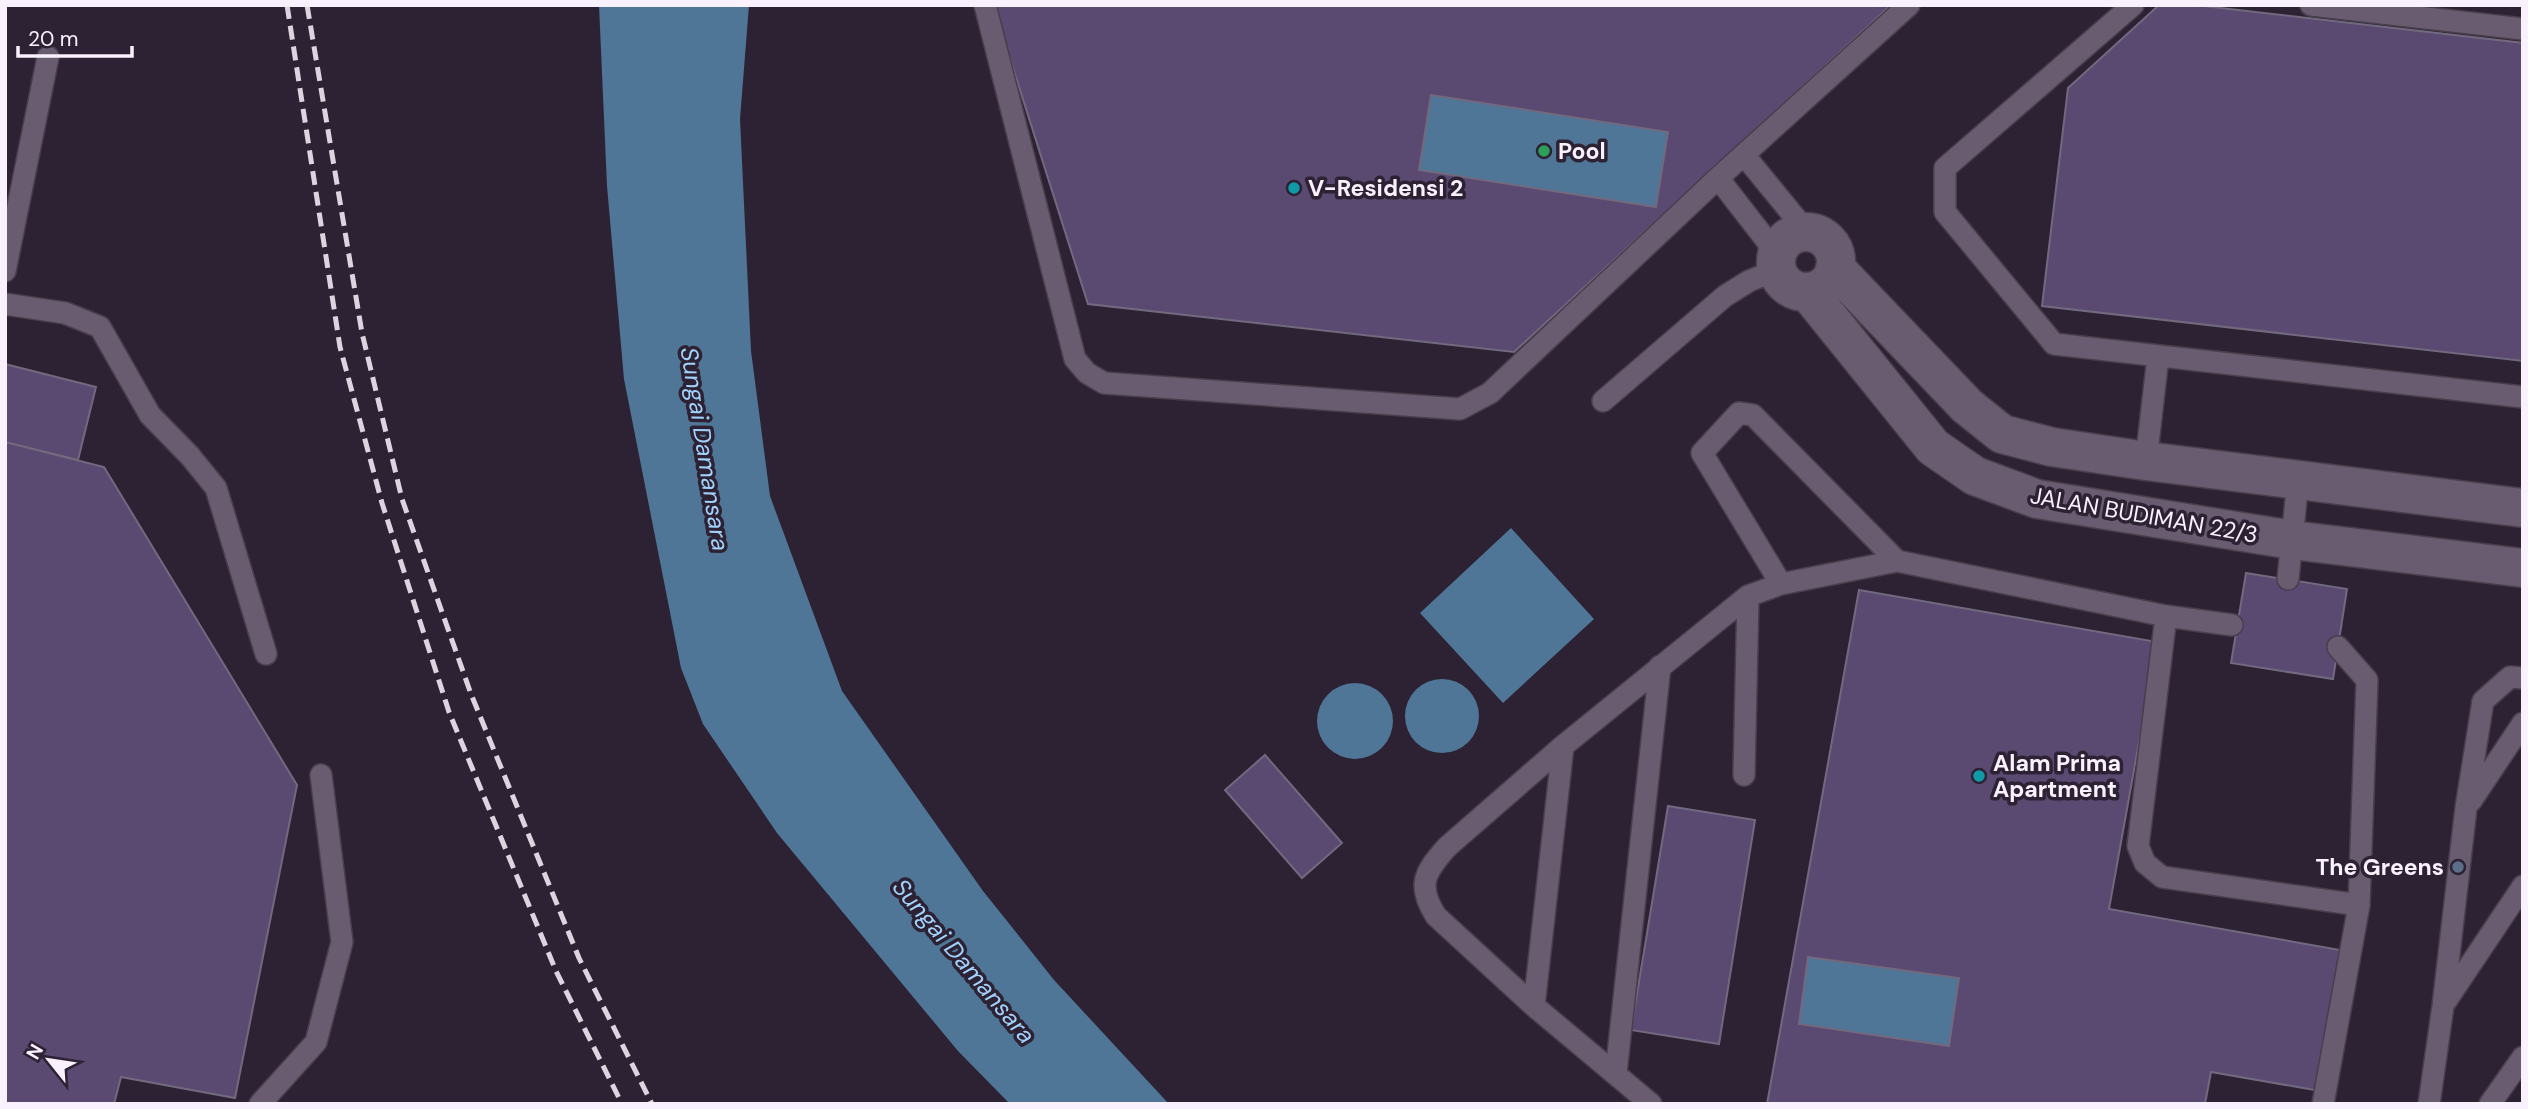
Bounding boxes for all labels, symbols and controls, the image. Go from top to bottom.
scale bar [18,14,131,58]
text: 20 m [28,25,79,53]
place label: Pool [1558,136,1606,166]
marker: Pool [1536,143,1552,159]
place label: V-Residensi 2 [1308,173,1463,203]
marker: V-Residensi 2 [1286,180,1302,196]
water label: Sungai Damansara [674,345,736,553]
street label: JALAN BUDIMAN 22/3 [2028,480,2260,550]
place label: Alam Prima Apartment [1993,748,2121,804]
marker: Alam Prima Apartment [1971,768,1987,784]
place label: The Greens [2316,852,2444,882]
marker: The Greens [2450,859,2466,875]
water label: Sungai Damansara [886,872,1042,1050]
north arrow [14,1025,84,1095]
text: N [20,1039,49,1064]

